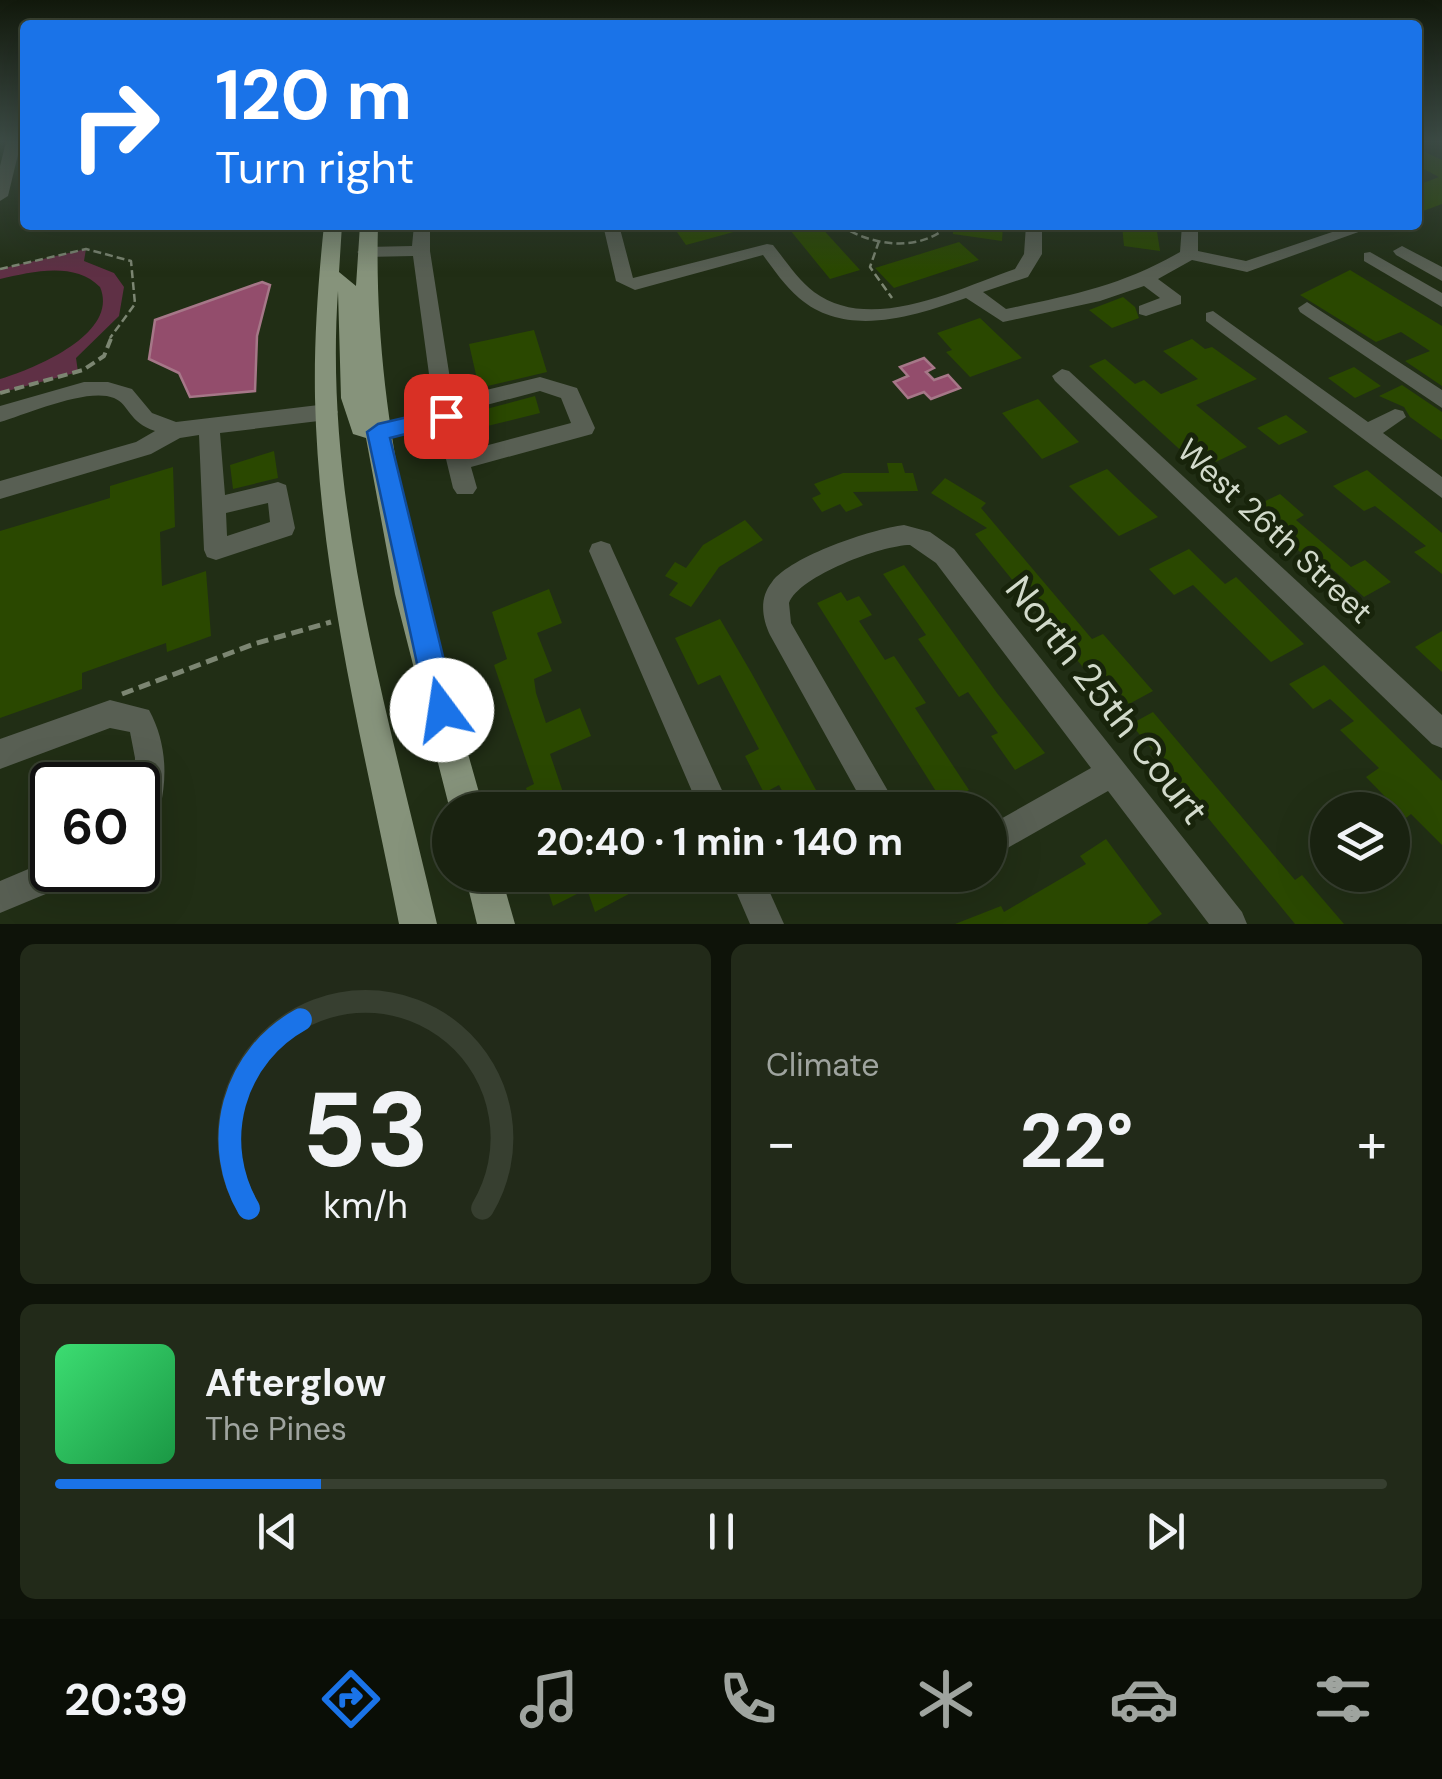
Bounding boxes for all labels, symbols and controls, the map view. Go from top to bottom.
text: 120 m [215,50,412,141]
icon: right [50,60,180,190]
text: Turn right [215,138,414,197]
pin [404,374,489,459]
icon: arrive [419,389,474,444]
street label: West 26th Street [1168,430,1382,632]
street label: North 25th Court [994,566,1220,834]
position arrow [390,658,494,762]
speed limit sign: 60 [30,762,160,892]
map controls [1310,792,1410,892]
button: layers [1310,792,1410,892]
text: 20:40 · 1 min · 140 m [536,817,903,867]
text: Climate [766,1044,880,1086]
text: 53 [302,1063,429,1198]
text: 22° [1020,1093,1133,1190]
text: − [766,1107,796,1179]
text: + [1357,1107,1387,1179]
text: km/h [323,1183,408,1229]
text: Afterglow [205,1358,386,1408]
text: The Pines [205,1408,347,1450]
icon: previous [250,1504,305,1559]
icon: pause [694,1504,749,1559]
icon: next [1138,1504,1193,1559]
icon: directions [316,1664,386,1734]
icon: music [514,1664,584,1734]
icon: phone [713,1664,783,1734]
icon: climate [911,1664,981,1734]
icon: car [1109,1664,1179,1734]
icon: filters [1308,1664,1378,1734]
text: 20:39 [64,1670,188,1729]

